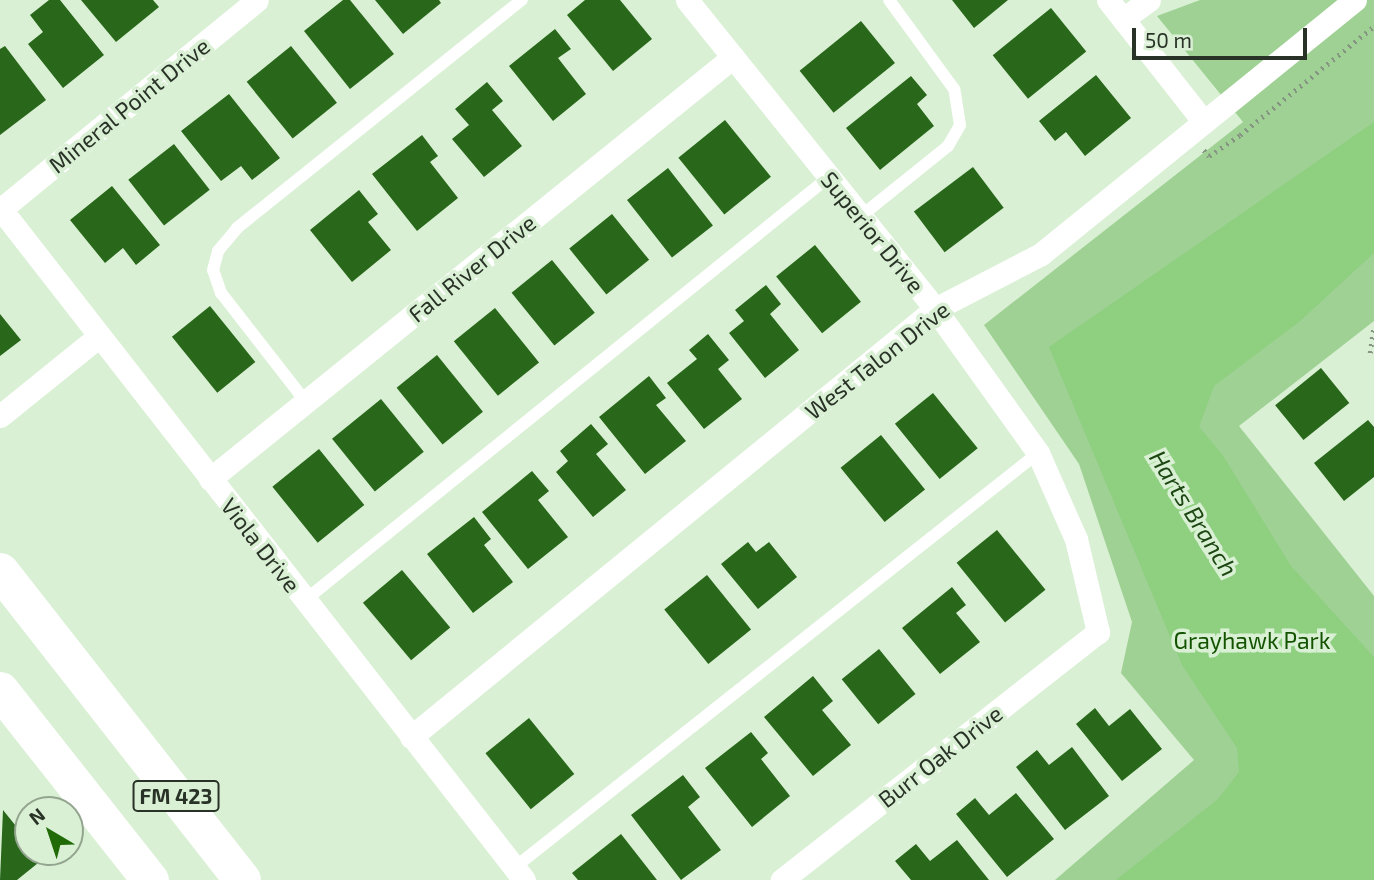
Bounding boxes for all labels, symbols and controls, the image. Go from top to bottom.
scale bar [1136,14,1311,58]
text: 50 m [1145,27,1192,52]
street label: Mineral Point Drive [43,32,215,178]
street label: Superior Drive [816,166,930,298]
street label: Fall River Drive [402,208,542,328]
street label: West Talon Drive [799,295,955,425]
water label: Harts Branch [1144,445,1244,581]
street label: Viola Drive [216,492,306,598]
park label: Grayhawk Park [1173,626,1331,654]
street label: Burr Oak Drive [872,699,1008,813]
road number: FM 423 [132,778,220,814]
north arrow [14,796,84,866]
text: N [24,803,49,829]

